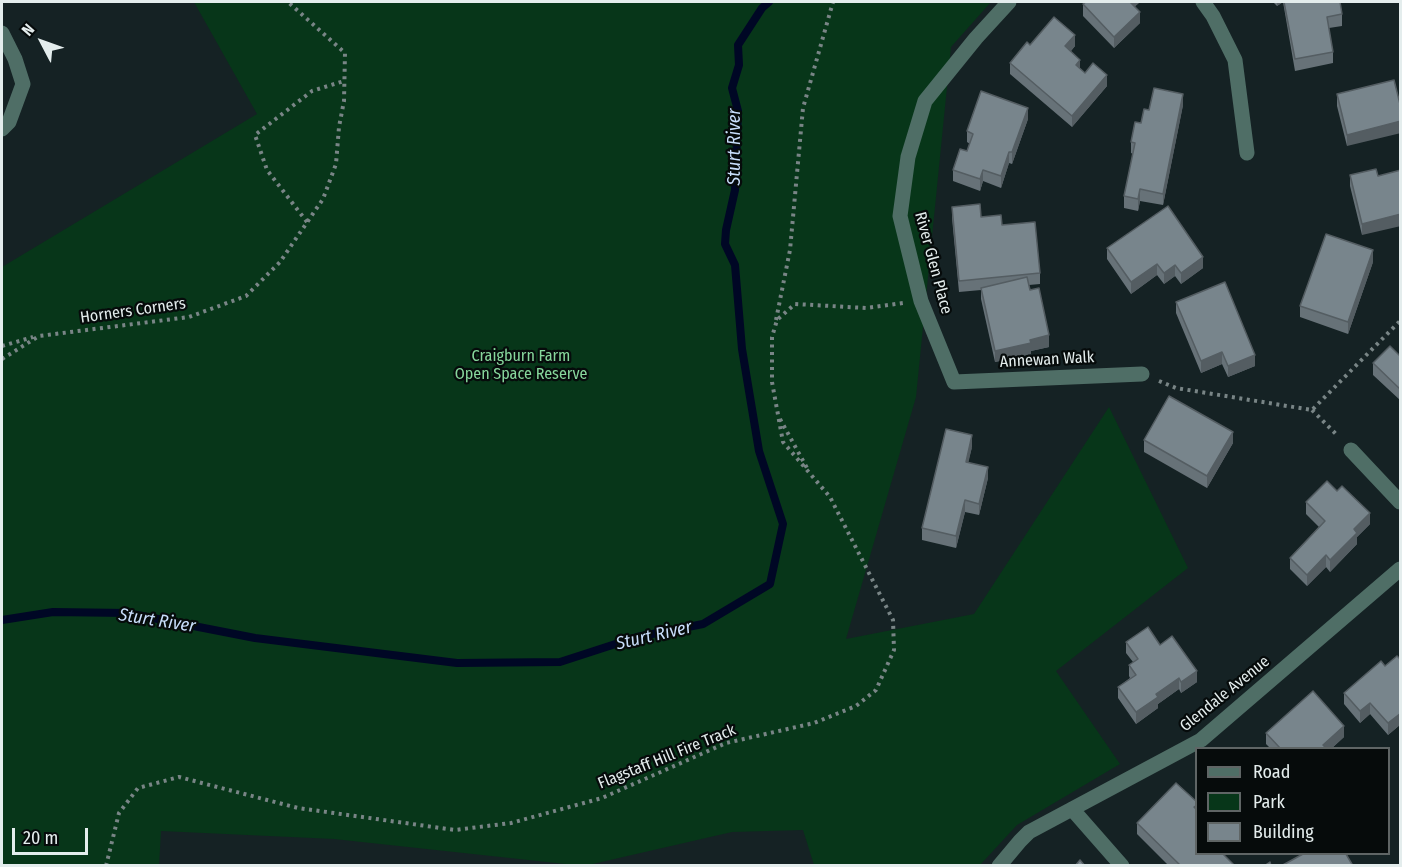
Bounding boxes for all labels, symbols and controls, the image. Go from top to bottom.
north arrow [12,12,72,72]
text: N [18,20,38,40]
water label: Sturt River [724,108,746,186]
street label: River Glen Place [910,210,956,316]
street label: Horners Corners [79,294,187,328]
park label: Craigburn Farm Open Space Reserve [455,347,587,385]
street label: Annewan Walk [999,348,1095,372]
water label: Sturt River [117,604,197,638]
water label: Sturt River [614,617,694,655]
street label: Glendale Avenue [1176,652,1274,736]
street label: Flagstaff Hill Fire Track [595,721,739,793]
legend [1195,747,1390,855]
text: Road [1253,761,1290,783]
text: Park [1253,791,1285,813]
scale bar [15,816,92,854]
text: Building [1253,821,1314,843]
text: 20 m [23,827,58,849]

